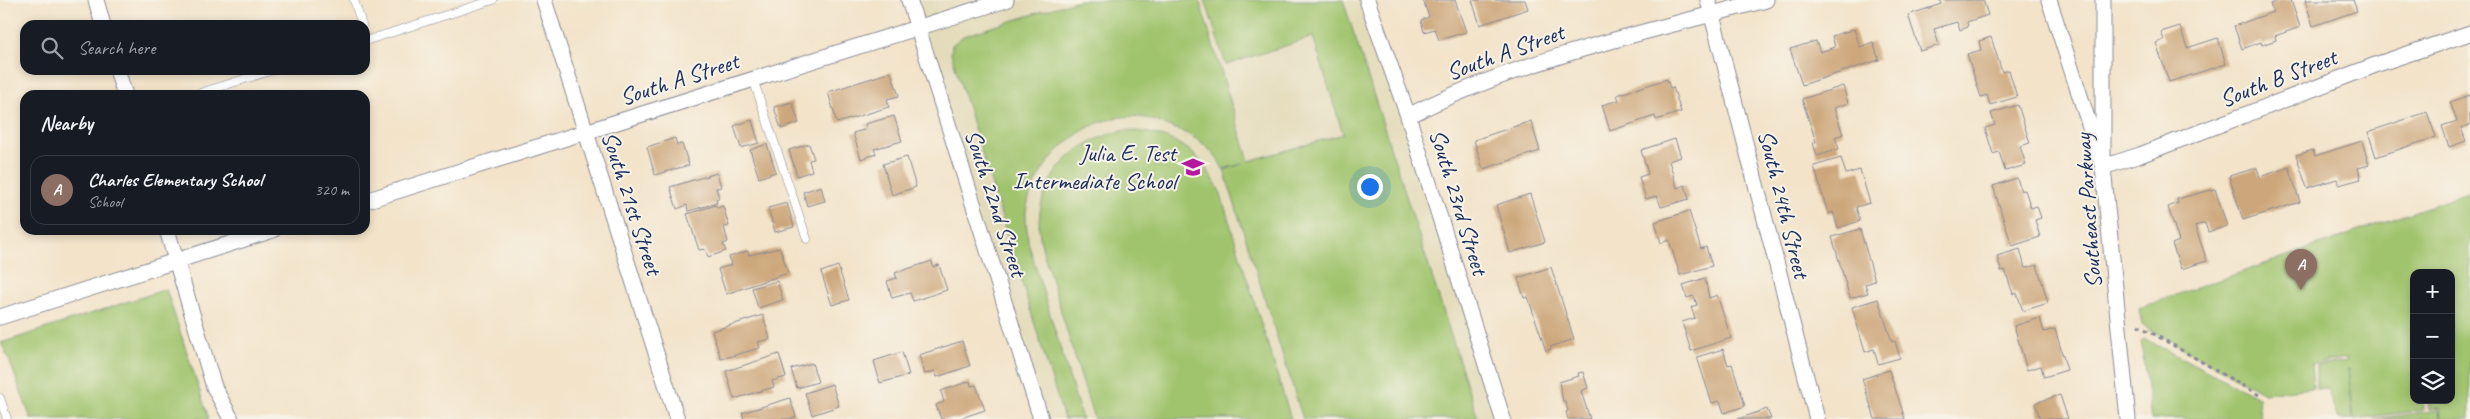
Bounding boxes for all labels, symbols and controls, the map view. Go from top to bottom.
street label: South A Street [1442,16,1570,87]
search box [20,20,370,75]
icon: search [38,34,66,62]
text: Search here [78,36,155,60]
street label: South B Street [2215,41,2343,114]
street label: South A Street [616,45,744,112]
text: Nearby [40,110,93,136]
street label: South 22nd Street [958,126,1035,282]
street label: South 23rd Street [1423,126,1496,280]
street label: South 24th Street [1751,127,1817,283]
street label: South 21st Street [595,128,670,280]
street label: Southeast Parkway [2067,131,2108,289]
place label: Julia E. Test Intermediate School [1013,138,1180,196]
school or university icon: Julia E. Test Intermediate School [1180,154,1206,180]
text: Charles Elementary School [88,168,262,192]
your location [1357,174,1383,200]
text: A [53,180,61,200]
text: 320 m [315,180,349,200]
text: School [88,192,122,212]
pin: A [2285,249,2317,290]
map controls [2410,269,2455,404]
button: + [2410,269,2455,314]
button: − [2410,314,2455,359]
button: layers [2410,359,2455,404]

